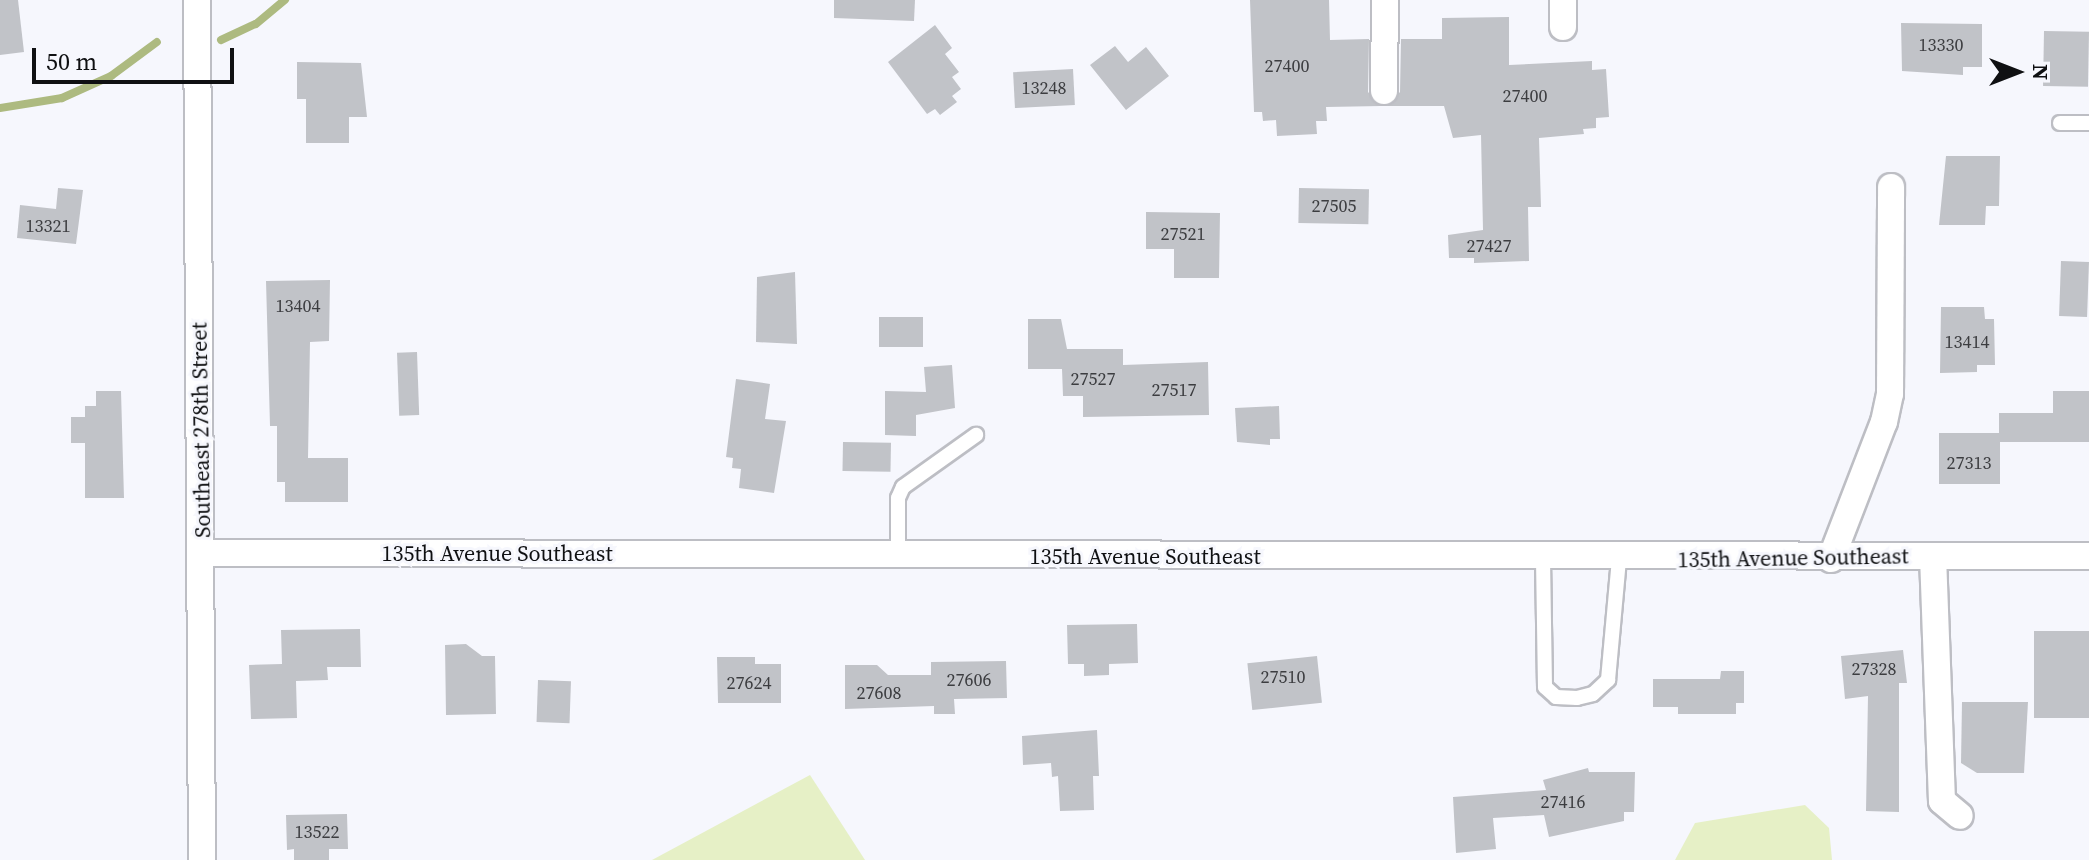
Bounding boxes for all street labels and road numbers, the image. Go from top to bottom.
street label: Southeast 278th Street [186,322,216,538]
street label: 135th Avenue Southeast [381,541,613,567]
street label: 135th Avenue Southeast [1677,543,1909,573]
street label: 135th Avenue Southeast [1029,544,1261,570]

